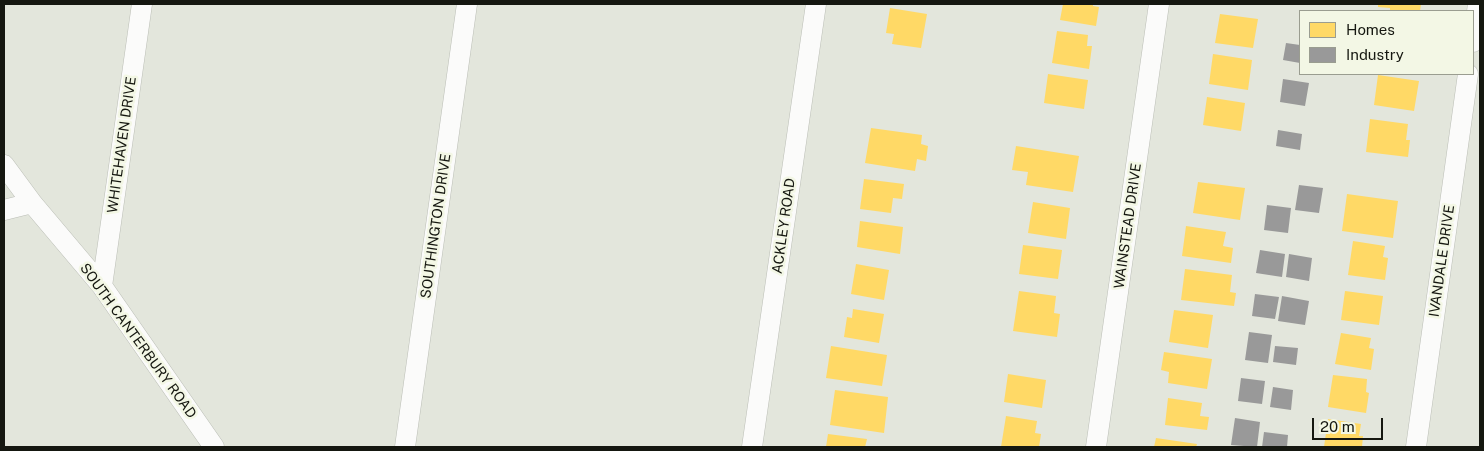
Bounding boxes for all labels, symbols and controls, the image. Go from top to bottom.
legend [1299,10,1474,75]
text: Homes [1346,21,1395,38]
text: Industry [1346,46,1404,63]
street label: WHITEHAVEN DRIVE [104,76,140,214]
street label: SOUTHINGTON DRIVE [418,153,454,299]
street label: WAINSTEAD DRIVE [1111,162,1145,290]
street label: ACKLEY ROAD [769,177,799,275]
street label: IVANDALE DRIVE [1426,204,1458,318]
street label: SOUTH CANTERBURY ROAD [76,260,200,422]
scale bar [1314,408,1385,440]
text: 20 m [1320,418,1355,435]

